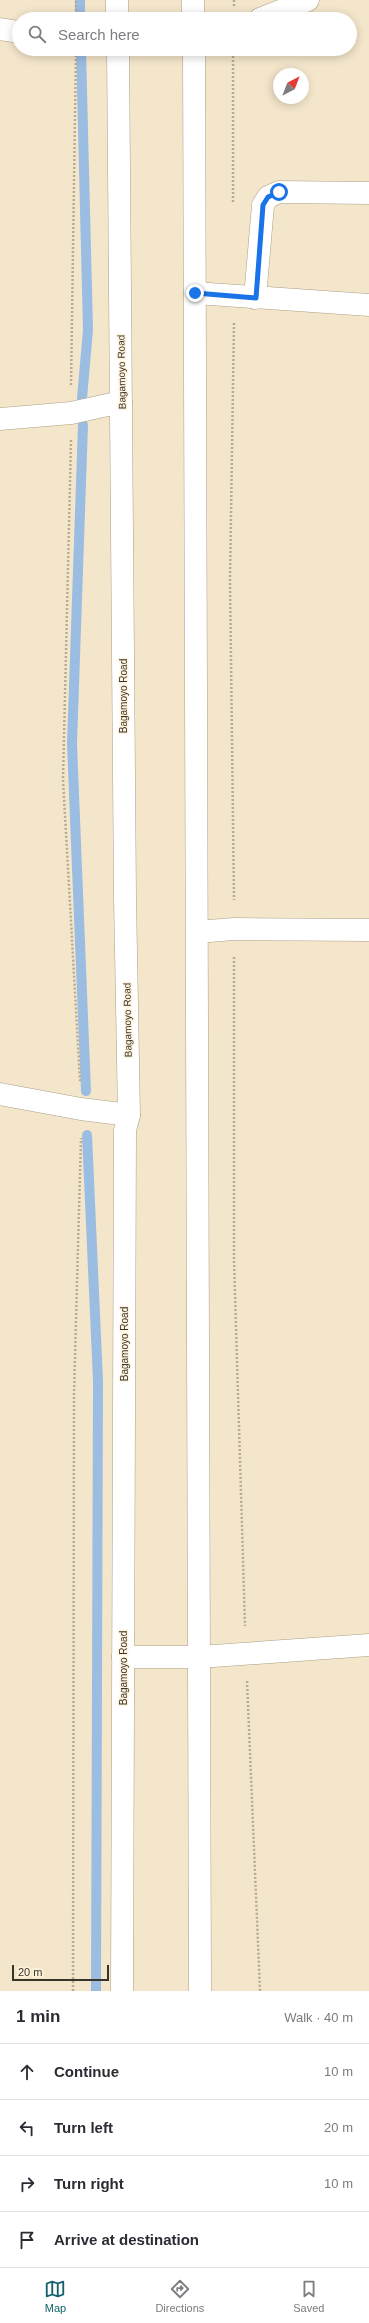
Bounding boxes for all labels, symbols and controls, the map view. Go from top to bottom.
search box [12,12,357,56]
icon: search [26,23,48,45]
text: Search here [58,26,140,43]
north arrow [273,68,309,104]
route start [270,183,288,201]
route end [186,284,204,302]
street label: Bagamoyo Road [115,335,128,409]
street label: Bagamoyo Road [118,659,129,733]
street label: Bagamoyo Road [121,983,134,1057]
street label: Bagamoyo Road [119,1307,130,1381]
street label: Bagamoyo Road [118,1631,129,1705]
scale bar [12,1963,109,1982]
text: 20 m [18,1966,42,1978]
text: 1 min [16,2007,60,2026]
text: Walk · 40 m [284,2010,353,2025]
icon: ahead [16,2061,38,2083]
text: Continue [54,2063,119,2080]
text: 10 m [324,2064,353,2079]
icon: left [16,2117,38,2139]
text: Turn left [54,2119,113,2136]
text: 20 m [324,2120,353,2135]
icon: right [16,2173,38,2195]
text: Turn right [54,2175,124,2192]
text: 10 m [324,2176,353,2191]
icon: arrive [16,2229,38,2251]
text: Arrive at destination [54,2231,199,2248]
tab: Map [44,2278,66,2314]
tab: Directions [155,2278,204,2314]
tab: Saved [293,2278,324,2314]

